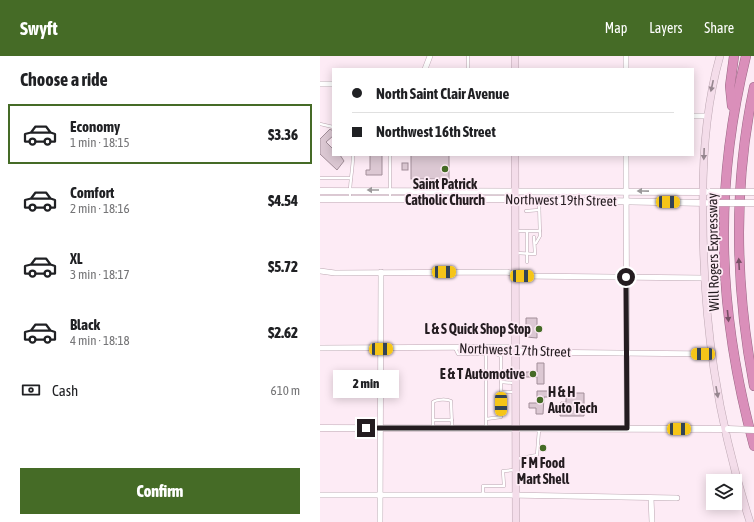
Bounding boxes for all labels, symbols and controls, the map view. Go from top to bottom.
text: Swyft [20,17,58,39]
text: Map [605,20,627,36]
text: Layers [649,20,682,36]
text: Share [704,20,734,36]
text: Choose a ride [20,69,108,90]
one-way arrow [709,80,715,92]
text: North Saint Clair Avenue [376,85,509,102]
icon: car [22,116,58,152]
text: Economy [70,118,120,135]
text: Northwest 16th Street [376,123,496,140]
text: $3.36 [268,126,298,143]
text: 1 min · 18:15 [70,135,130,150]
one-way arrow [701,148,707,161]
marker: Saint Patrick Catholic Church [440,164,450,174]
place label: Saint Patrick Catholic Church [405,176,485,208]
icon: car [22,182,58,218]
text: Comfort [70,184,114,201]
one-way arrow [366,187,379,193]
one-way arrow [636,188,649,194]
street label: Northwest 19th Street [505,191,617,209]
text: $4.54 [268,192,298,209]
street label: Will Rogers Expressway [704,192,722,311]
car [656,196,680,208]
text: 2 min · 18:16 [70,201,130,216]
icon: car [22,248,58,284]
text: XL [70,250,83,267]
one-way arrow [736,257,742,270]
text: $5.72 [268,258,298,275]
car [432,266,456,278]
text: 3 min · 18:17 [70,267,130,282]
route start [617,268,635,286]
car [510,270,534,282]
one-way arrow [725,310,731,322]
icon: car [22,314,58,350]
text: Black [70,316,100,333]
place label: L & S Quick Shop Stop [424,321,531,337]
text: $2.62 [268,324,298,341]
marker: L & S Quick Shop Stop [534,324,544,334]
text: 4 min · 18:18 [70,333,130,348]
street label: Northwest 17th Street [459,340,571,360]
car [369,343,393,355]
car [691,348,715,360]
place label: E & T Automotive [440,366,525,382]
marker: E & T Automotive [528,369,538,379]
callout: 2 min [333,370,399,398]
text: 2 min [353,376,379,391]
icon: cash [20,379,42,401]
text: Cash [52,382,78,399]
text: 610 m [271,383,300,398]
place label: H & H Auto Tech [547,384,598,416]
one-way arrow [714,385,720,398]
car [495,392,507,416]
marker: H & H Auto Tech [535,395,545,405]
route end [357,419,375,437]
car [667,423,691,435]
marker: F M Food Mart Shell [538,443,548,453]
place label: F M Food Mart Shell [517,455,569,487]
button: Confirm [20,468,300,514]
map controls [706,474,742,510]
button: layers [706,474,742,510]

